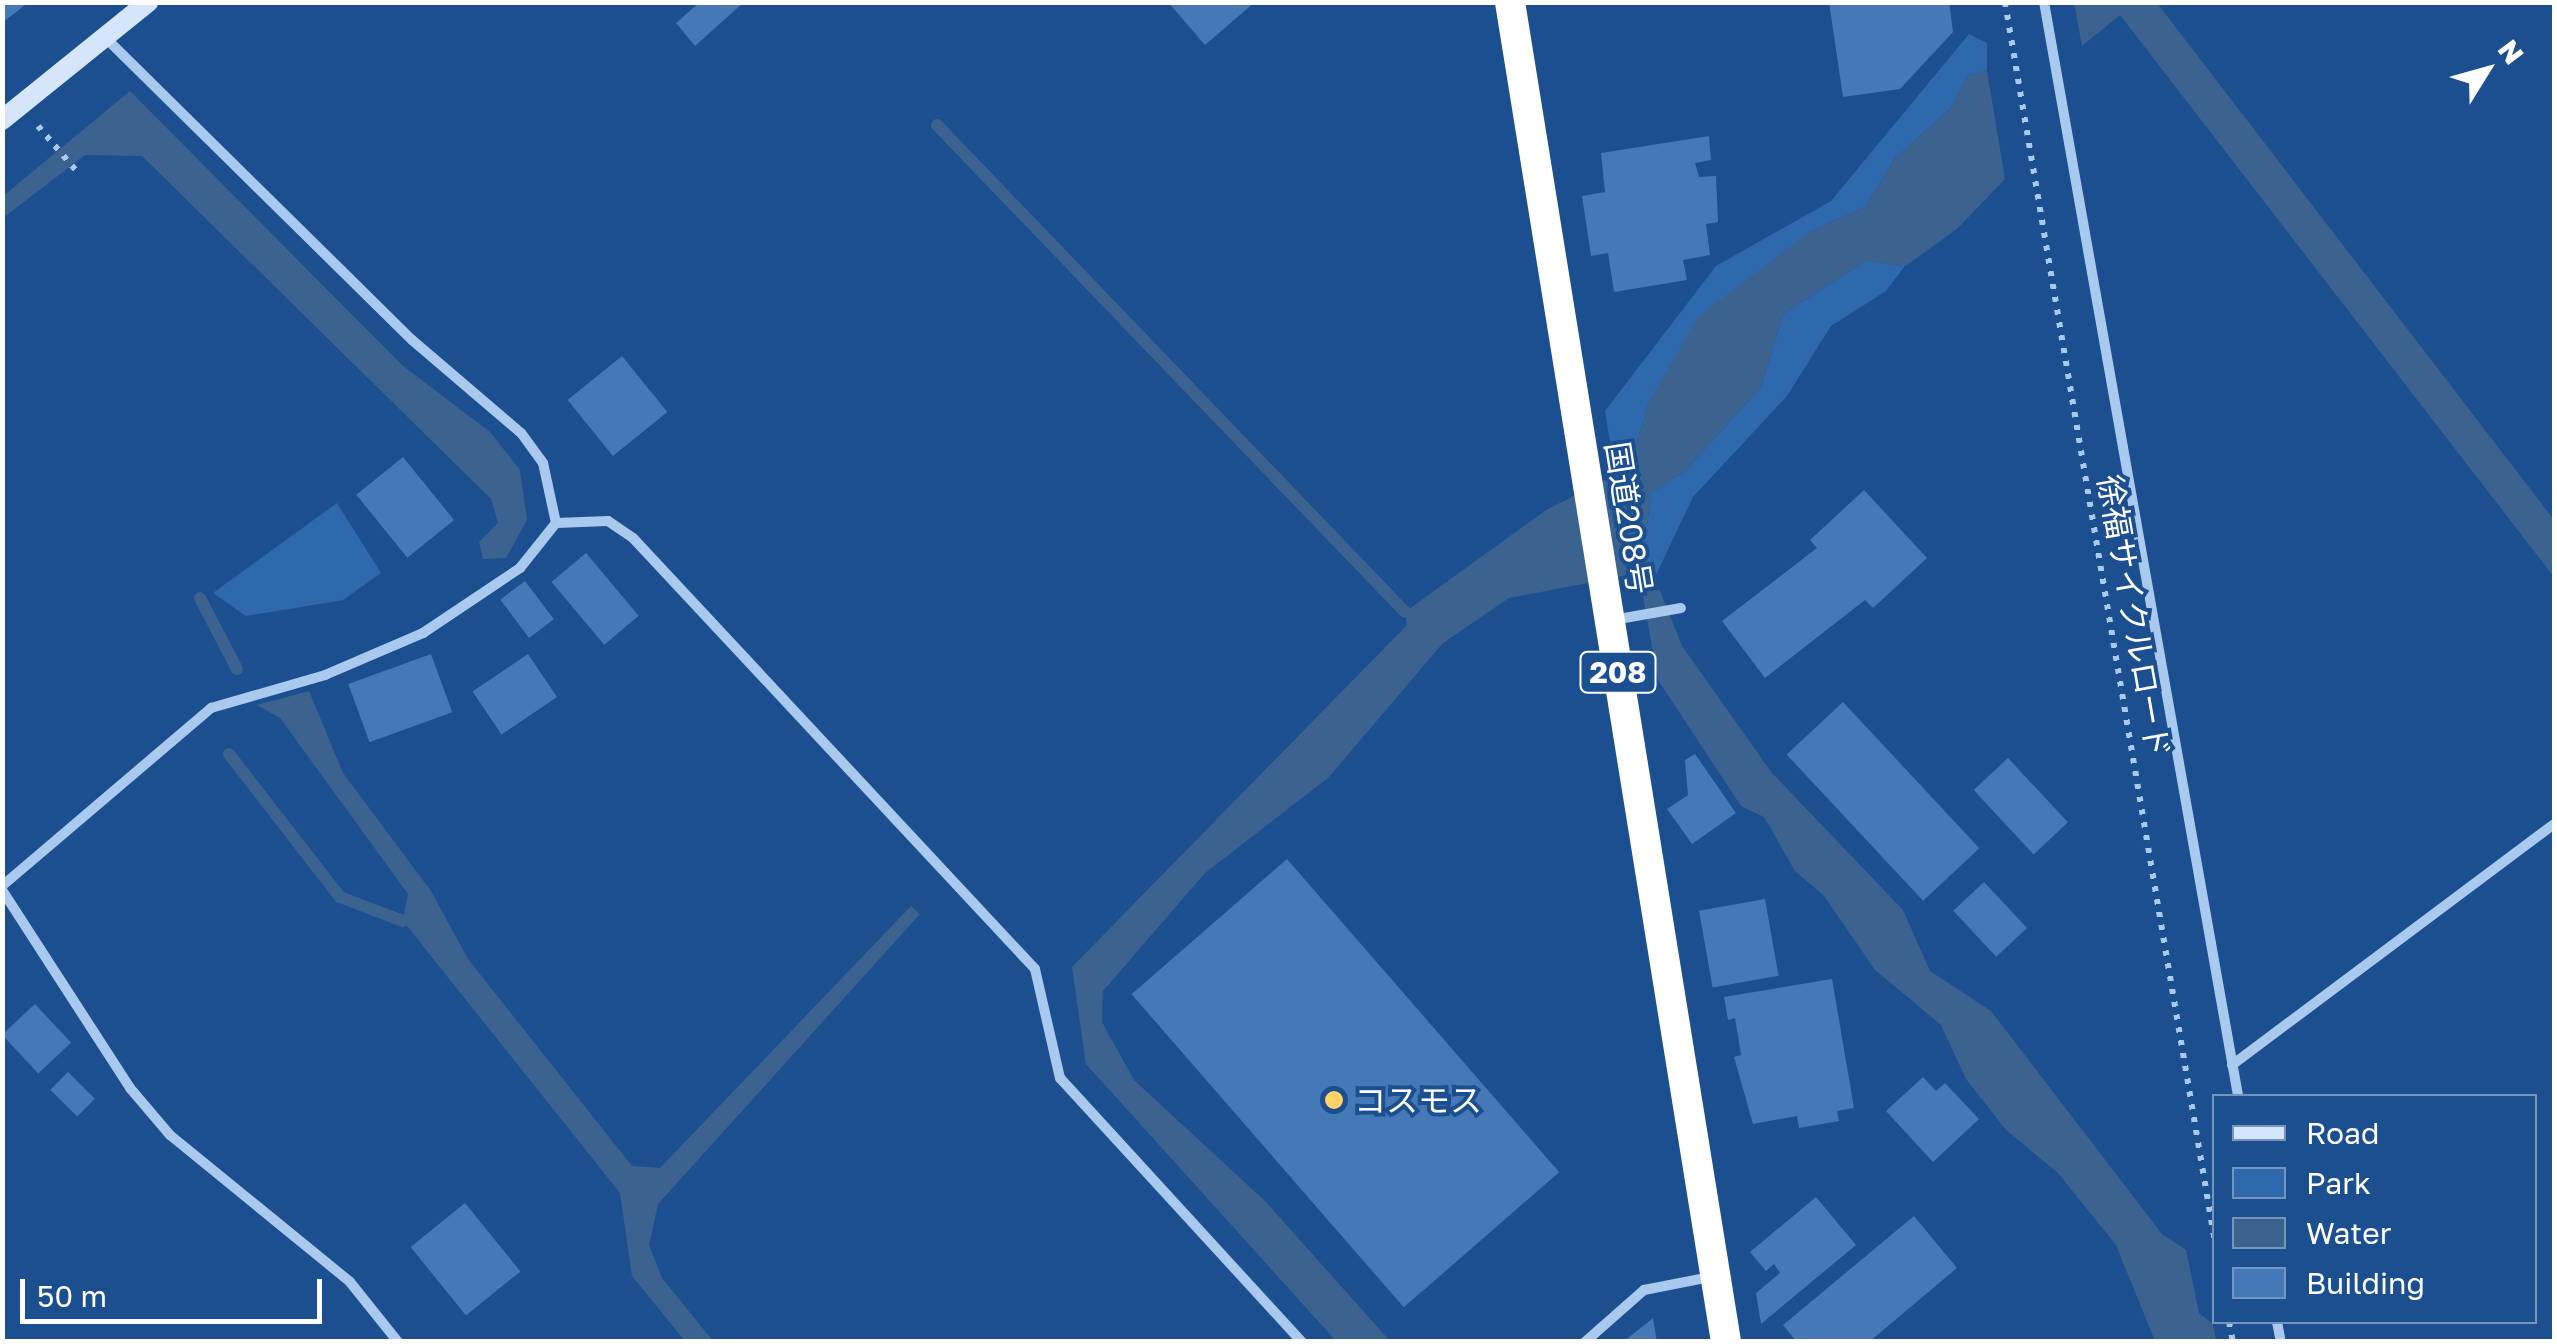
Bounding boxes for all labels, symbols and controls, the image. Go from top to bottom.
north arrow [2437,20,2537,120]
text: N [2492,33,2531,70]
street label: 国道208号 [1598,439,1660,597]
street label: 徐福サイクルロード [2090,471,2178,761]
road number: 208 [1578,647,1658,697]
place label: コスモス [1354,1081,1482,1119]
marker: コスモス [1323,1089,1345,1111]
legend [2212,1094,2537,1324]
text: Road [2306,1115,2380,1151]
text: Park [2306,1165,2371,1201]
text: Water [2306,1215,2391,1251]
scale bar [25,1259,328,1321]
text: Building [2306,1265,2425,1301]
text: 50 m [37,1278,107,1314]

